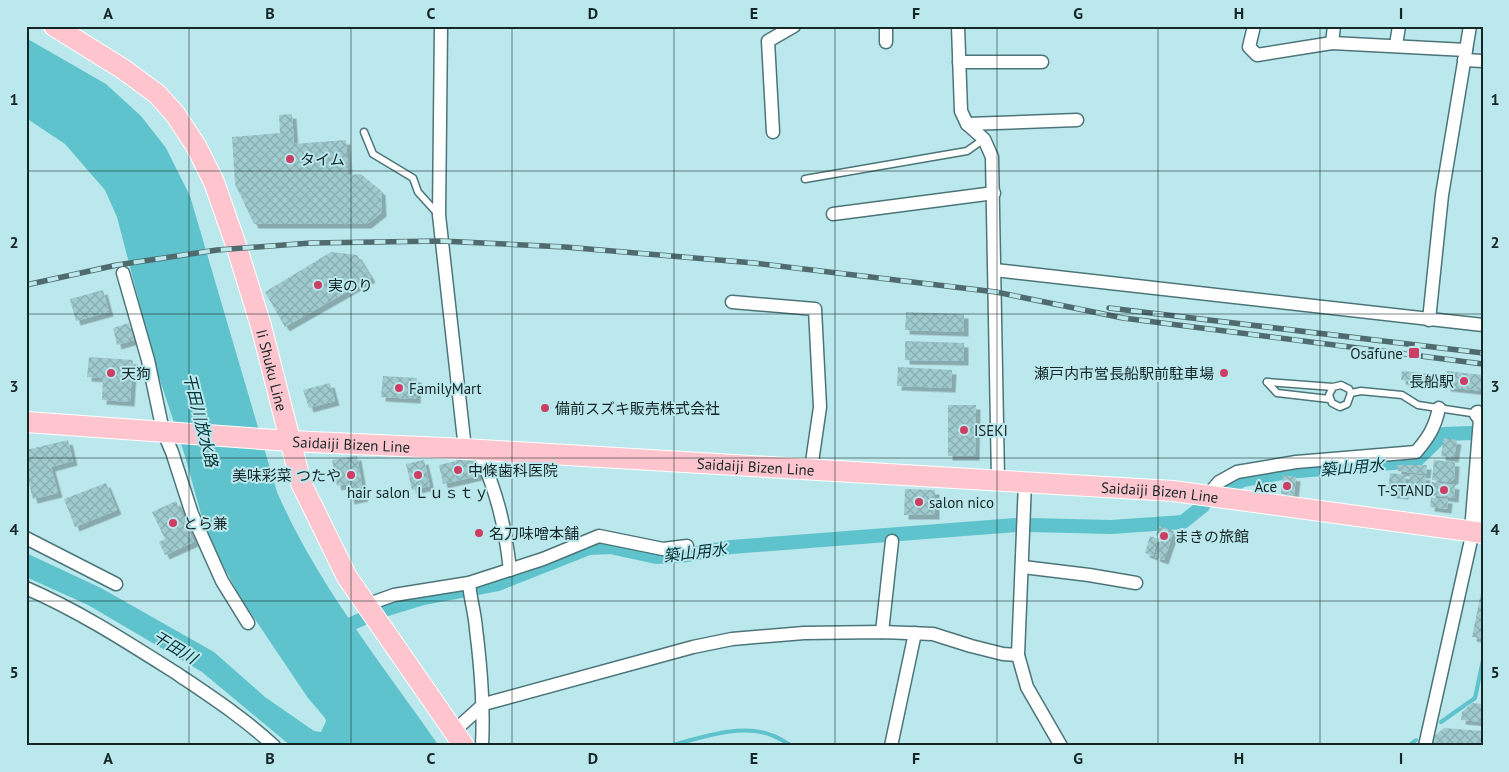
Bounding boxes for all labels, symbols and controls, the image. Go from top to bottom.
text: A [103,3,113,23]
text: B [265,3,275,23]
text: C [427,3,436,23]
text: D [588,3,598,23]
text: E [750,3,758,23]
text: F [912,3,920,23]
text: G [1073,3,1083,23]
text: H [1234,3,1244,23]
text: I [1399,3,1403,23]
text: 1 [9,89,19,109]
text: 1 [1490,89,1500,109]
place label: タイム [300,150,345,169]
marker: タイム [284,153,296,165]
text: 2 [9,232,19,252]
text: 2 [1490,232,1500,252]
place label: 実のり [328,276,373,295]
marker: 実のり [312,279,324,291]
street label: Ii Shuku Line [253,327,292,413]
place label: Osafune [1350,344,1403,363]
marker: Osafune [1407,346,1421,360]
place label: 天狗 [121,364,151,383]
place label: 瀬戸内市営長船駅前駐車場 [1034,364,1214,383]
marker: 天狗 [105,367,117,379]
marker: 瀬戸内市営長船駅前駐車場 [1218,367,1230,379]
water label: 干田川放水路 [180,371,223,471]
place label: 長船駅 [1409,372,1454,391]
marker: 長船駅 [1458,375,1470,387]
text: 3 [9,376,19,396]
text: 3 [1490,376,1500,396]
place label: FamilyMart [409,379,482,398]
marker: FamilyMart [393,382,405,394]
place label: 備前スズキ販売株式会社 [555,399,720,418]
marker: 備前スズキ販売株式会社 [539,402,551,414]
place label: ISEKI [974,421,1008,440]
marker: ISEKI [958,424,970,436]
street label: Saidaiji Bizen Line [292,432,411,456]
street label: Saidaiji Bizen Line [696,453,815,479]
water label: 築山用水 [1319,454,1387,480]
place label: 中條歯科医院 [468,461,558,480]
marker: 中條歯科医院 [452,464,464,476]
place label: 美味彩菜 つたや [232,466,341,485]
marker: 美味彩菜 つたや [345,469,357,481]
marker: hair salon Ｌｕｓｔｙ [412,469,424,481]
street label: Saidaiji Bizen Line [1101,477,1220,507]
place label: Ace [1254,477,1277,496]
marker: Ace [1281,480,1293,492]
place label: T-STAND [1378,481,1434,500]
place label: hair salon Ｌｕｓｔｙ [347,483,489,502]
marker: T-STAND [1438,484,1450,496]
place label: salon nico [929,493,994,512]
marker: salon nico [913,496,925,508]
place label: とら兼 [183,514,228,533]
marker: とら兼 [167,517,179,529]
text: 4 [9,519,19,539]
text: 4 [1490,519,1500,539]
place label: 名刀味噌本舗 [489,524,579,543]
marker: 名刀味噌本舗 [473,527,485,539]
place label: まきの旅館 [1174,527,1249,546]
marker: まきの旅館 [1158,530,1170,542]
water label: 築山用水 [662,538,730,566]
water label: 干田川 [149,626,202,669]
text: 5 [9,662,19,682]
text: 5 [1490,662,1500,682]
text: A [103,748,113,768]
text: B [265,748,275,768]
text: C [427,748,436,768]
text: D [588,748,598,768]
text: E [750,748,758,768]
text: F [912,748,920,768]
text: G [1073,748,1083,768]
text: H [1234,748,1244,768]
text: I [1399,748,1403,768]

